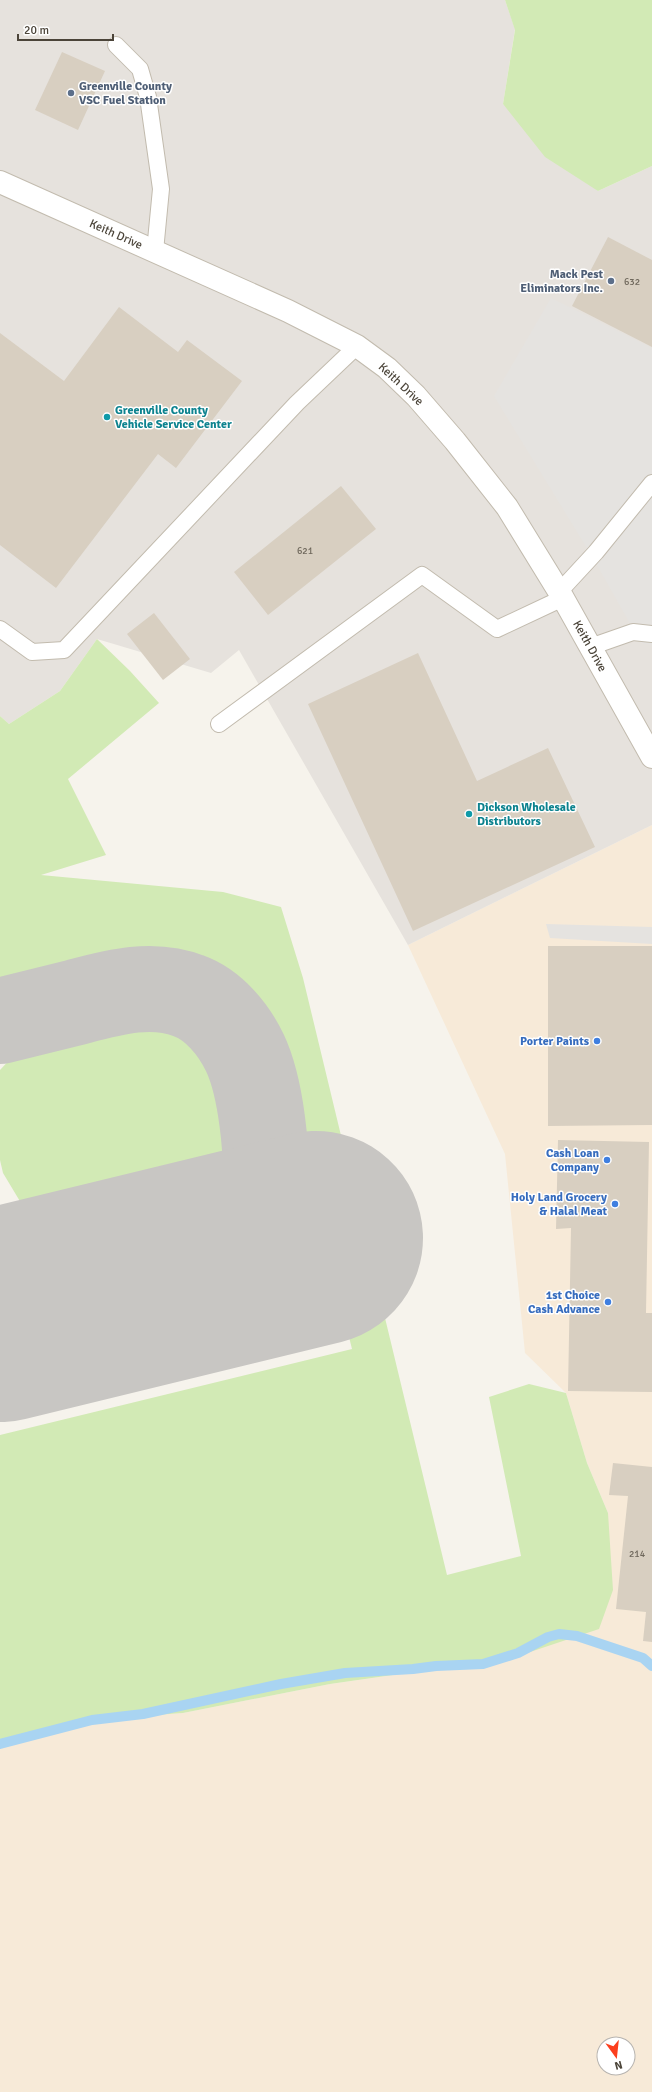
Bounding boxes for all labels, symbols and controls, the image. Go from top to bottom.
scale bar [18,16,113,42]
text: 20 m [24,23,49,38]
place label: Greenville County VSC Fuel Station [79,79,172,108]
marker: Greenville County VSC Fuel Station [66,88,76,98]
street label: Keith Drive [87,216,145,253]
place label: Mack Pest Eliminators Inc. [520,267,603,296]
marker: Mack Pest Eliminators Inc. [606,276,616,286]
house number: 632 [624,276,640,288]
street label: Keith Drive [375,360,426,409]
place label: Greenville County Vehicle Service Center [115,403,232,432]
marker: Greenville County Vehicle Service Center [102,412,112,422]
house number: 621 [297,545,313,557]
street label: Keith Drive [569,618,610,675]
place label: Dickson Wholesale Distributors [477,800,576,829]
marker: Dickson Wholesale Distributors [464,809,474,819]
place label: Porter Paints [520,1034,590,1049]
marker: Porter Paints [592,1036,602,1046]
place label: Cash Loan Company [546,1146,599,1175]
marker: Cash Loan Company [602,1155,612,1165]
place label: Holy Land Grocery & Halal Meat [511,1190,607,1219]
marker: Holy Land Grocery & Halal Meat [610,1199,620,1209]
place label: 1st Choice Cash Advance [528,1288,600,1317]
marker: 1st Choice Cash Advance [603,1297,613,1307]
house number: 214 [629,1548,646,1560]
north arrow [596,2036,636,2076]
text: N [613,2058,624,2072]

